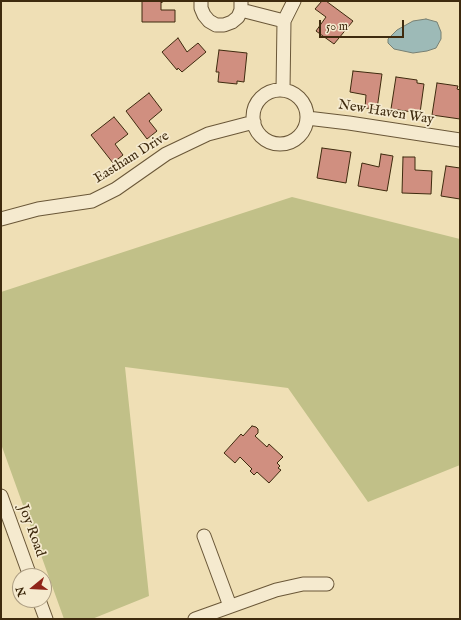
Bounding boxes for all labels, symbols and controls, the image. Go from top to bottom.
scale bar [321,12,406,38]
text: 50 m [326,19,348,34]
street label: New Haven Way [337,97,435,129]
street label: Eastham Drive [91,128,173,188]
street label: Joy Road [14,503,48,559]
north arrow [12,568,52,608]
text: N [13,585,30,598]

